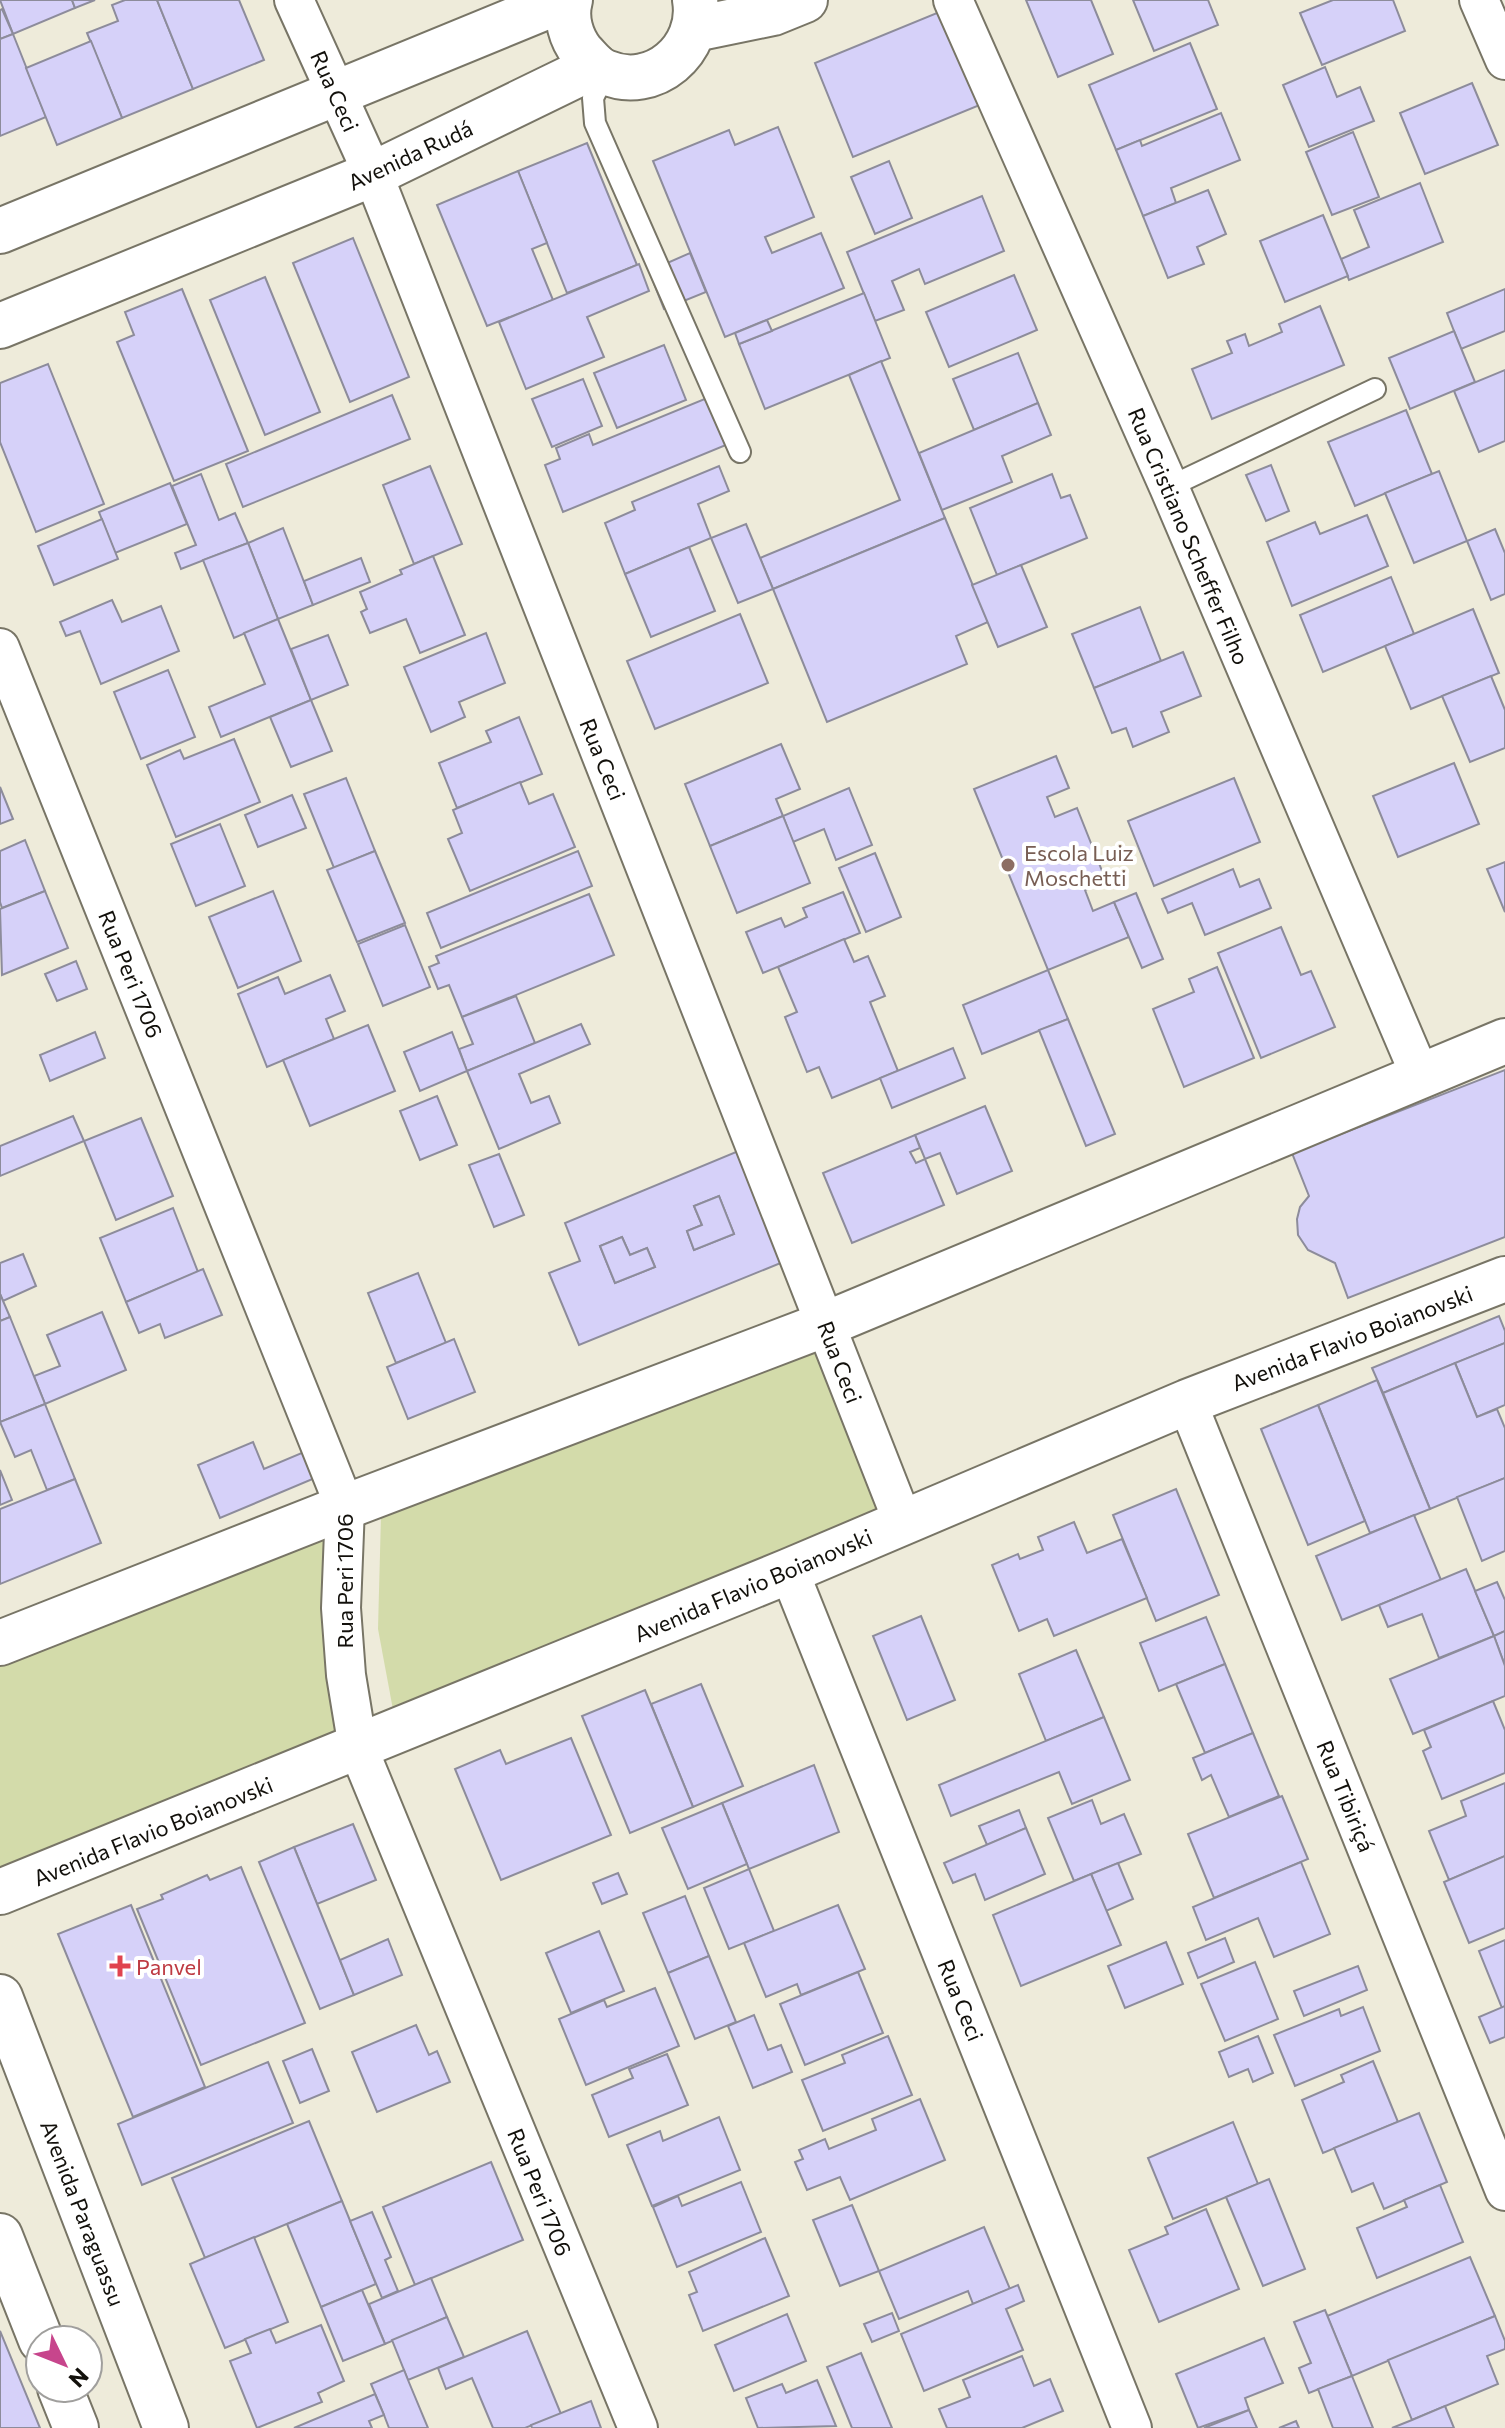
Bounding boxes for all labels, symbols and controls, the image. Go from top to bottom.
street label: Rua Ceci [305,46,365,136]
street label: Avenida Rudá [343,114,477,196]
street label: Rua Cristiano Scheffer Filho [1123,403,1255,669]
street label: Rua Ceci [574,714,632,804]
place label: Escola Luiz Moschetti [1024,839,1134,891]
marker: Escola Luiz Moschetti [999,856,1017,874]
street label: Rua Peri 1706 [93,906,169,1042]
street label: Avenida Flavio Boianovski [1228,1280,1476,1396]
street label: Rua Ceci [812,1317,868,1407]
street label: Rua Peri 1706 [331,1514,358,1648]
street label: Avenida Flavio Boianovski [630,1523,876,1647]
street label: Rua Tibiriçá [1311,1736,1381,1856]
street label: Avenida Flavio Boianovski [29,1771,277,1891]
place label: Panvel [136,1953,202,1980]
street label: Rua Ceci [932,1955,990,2045]
marker: Panvel [111,1957,129,1975]
street label: Avenida Paraguassu [35,2116,131,2310]
street label: Rua Peri 1706 [502,2124,578,2260]
north arrow [24,2324,104,2404]
text: N [63,2363,94,2393]

